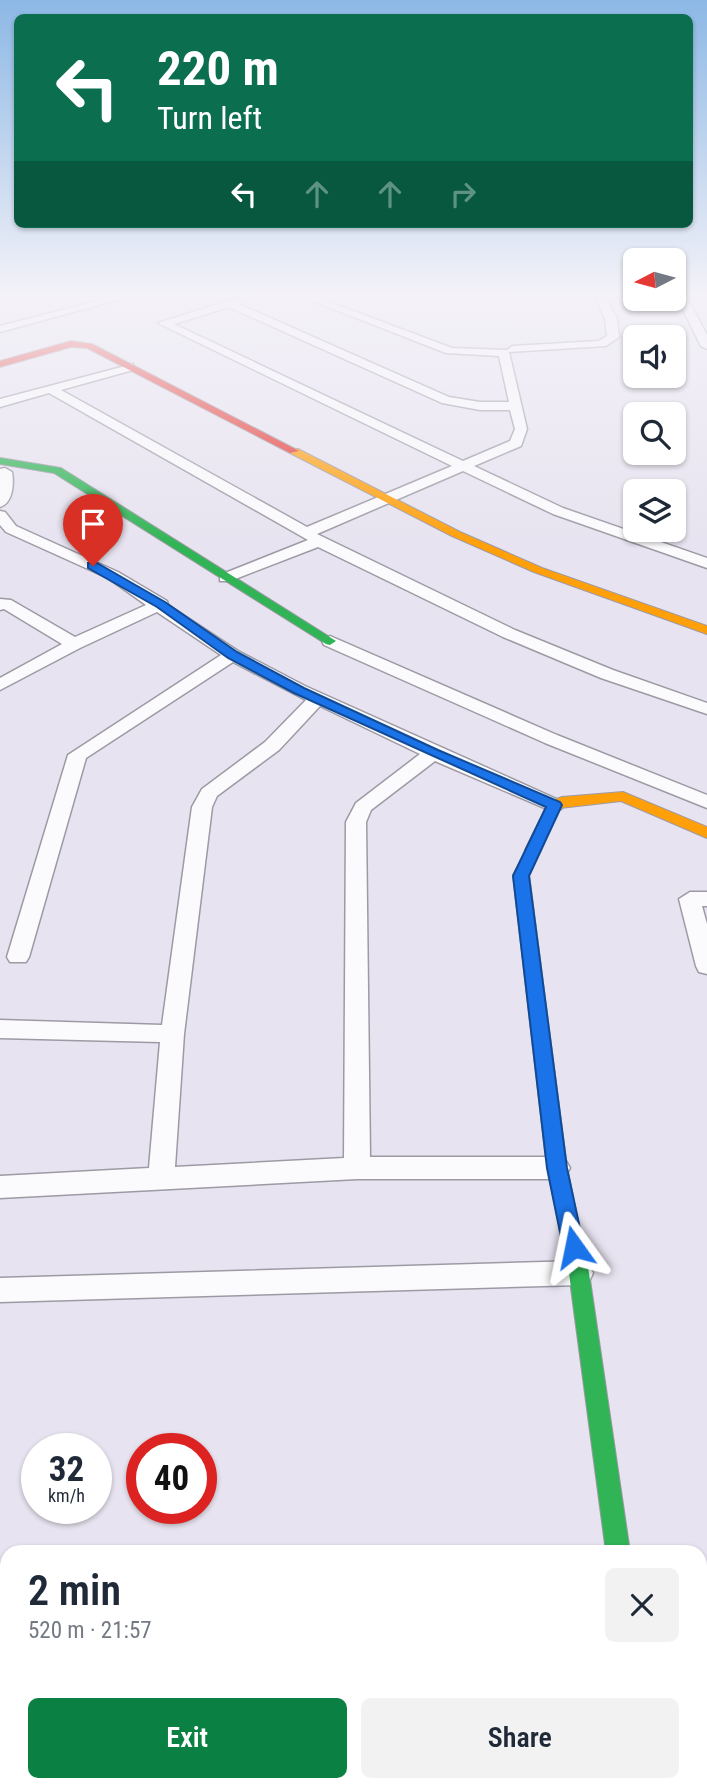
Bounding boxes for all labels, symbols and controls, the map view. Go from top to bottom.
text: 220 m [157,40,279,97]
icon: left [42,42,133,133]
text: Turn left [157,99,262,137]
icon: left [225,175,263,213]
icon: ahead [298,175,336,213]
icon: ahead [371,175,409,213]
icon: right [444,175,482,213]
north arrow [623,248,686,312]
map controls [623,248,686,542]
button: sound [623,325,686,388]
button: search [623,402,686,465]
button: layers [623,479,686,542]
pin [63,494,123,566]
icon: arrive [74,505,112,543]
position arrow [537,1210,611,1284]
speed limit sign: 40 [126,1433,217,1524]
text: 32 [49,1449,84,1490]
text: km/h [48,1485,85,1506]
text: 2 min [28,1566,121,1615]
button: close [605,1568,679,1642]
text: 520 m · 21:57 [28,1617,152,1644]
button: Exit [28,1698,347,1778]
button: Share [361,1698,679,1778]

